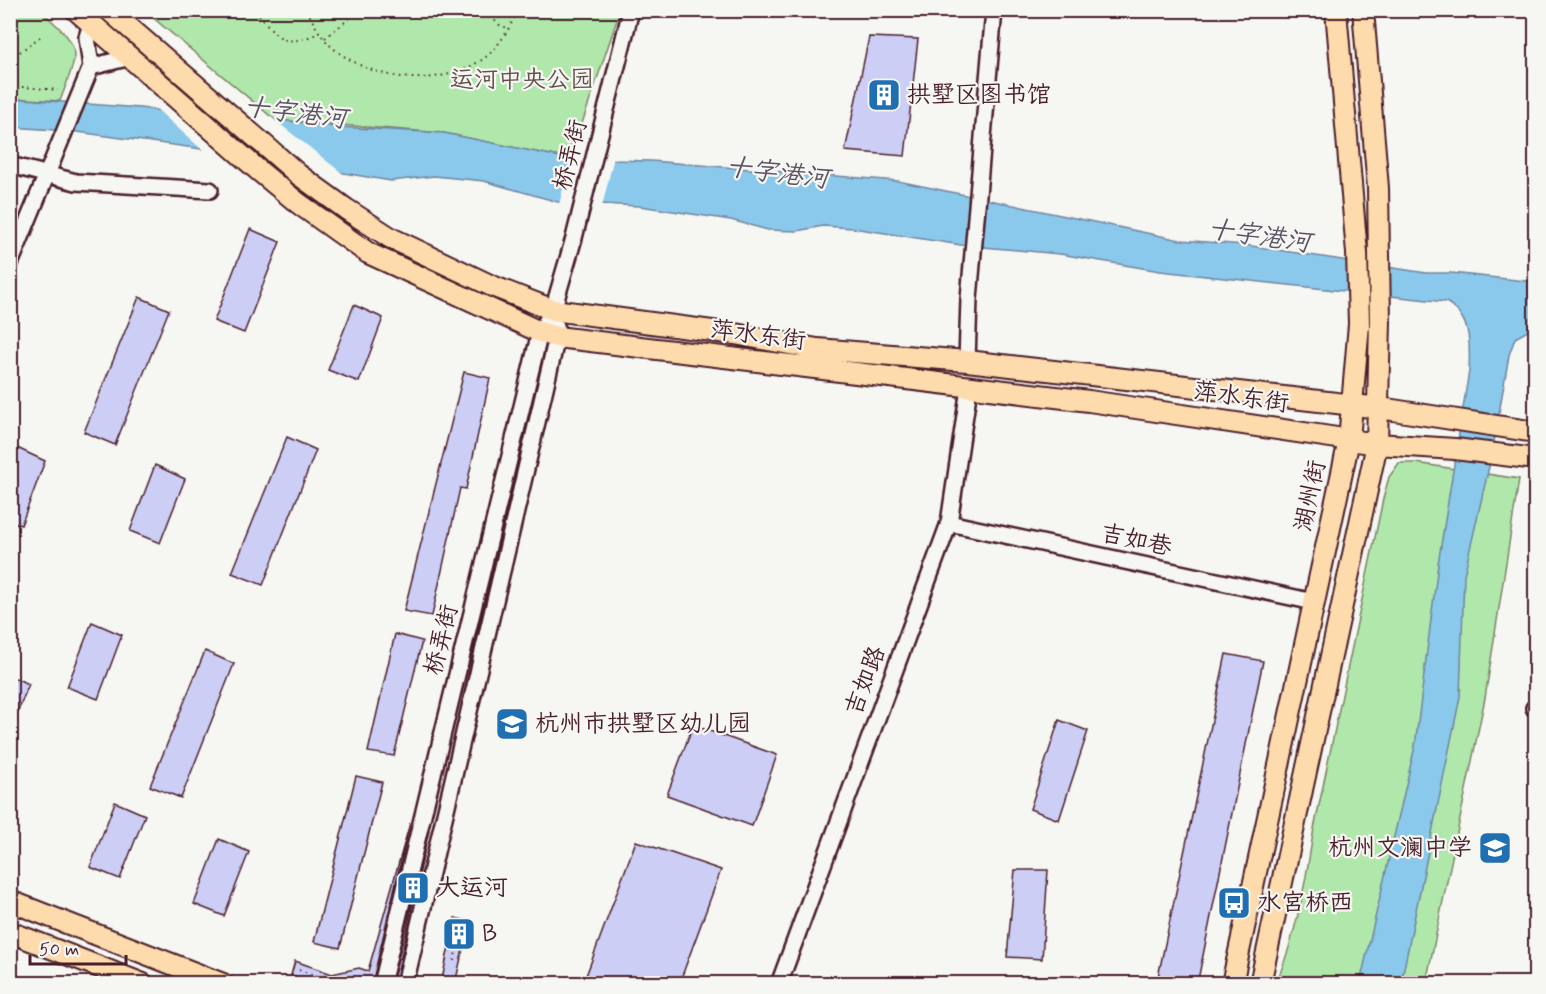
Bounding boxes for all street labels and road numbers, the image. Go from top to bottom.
street label: 桥弄街 [547,116,595,194]
street label: 萍水东街 [708,315,808,357]
street label: 萍水东街 [1191,376,1291,420]
street label: 湖州街 [1288,458,1334,534]
street label: 吉如巷 [1098,518,1174,564]
street label: 桥弄街 [418,601,466,679]
street label: 吉如路 [839,642,893,720]

